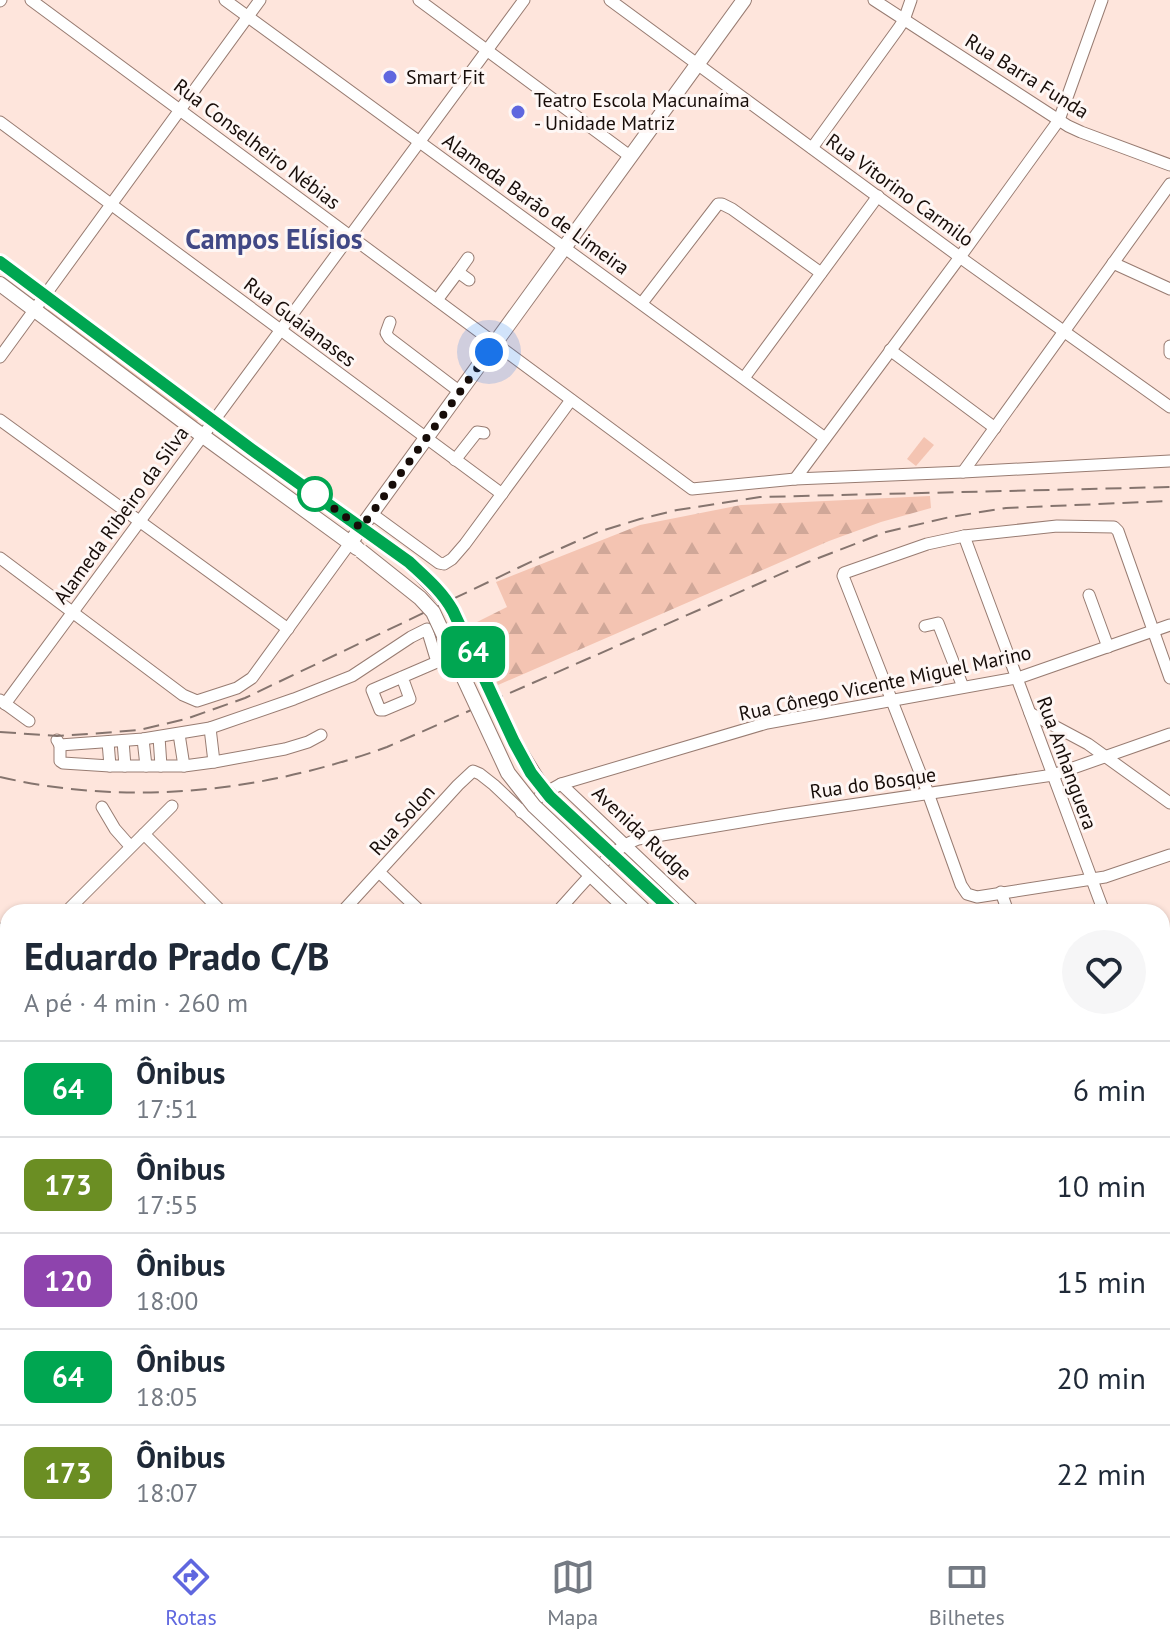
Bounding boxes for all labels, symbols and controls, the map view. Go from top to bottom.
street label: Rua Barra Funda [960,28,1094,124]
place label: Smart Fit [406,64,485,90]
marker: Smart Fit [381,68,399,86]
street label: Rua Conselheiro Nébias [169,73,345,215]
place label: Teatro Escola Macunaíma - Unidade Matriz [534,87,750,136]
marker: Teatro Escola Macunaíma - Unidade Matriz [509,103,527,121]
street label: Alameda Barão de Limeira [437,127,635,281]
street label: Rua Vitorino Carmilo [821,128,979,252]
district label: Campos Elísios [185,220,363,257]
street label: Rua Guaianases [239,271,361,373]
your location [469,332,509,372]
street label: Alameda Ribeiro da Silva [48,421,194,609]
unlabelled marker [298,477,332,511]
line badge: 64 [437,626,509,678]
text: 64 [457,633,489,670]
street label: Rua Cônego Vicente Miguel Marino [736,639,1034,727]
street label: Rua Anhanguera [1031,693,1103,833]
street label: Rua do Bosque [808,761,938,805]
street label: Rua Solon [363,779,441,861]
street label: Avenida Rudge [587,780,697,886]
button: heart [1062,930,1146,1014]
text: Eduardo Prado C/B [24,931,329,980]
text: A pé · 4 min · 260 m [24,986,248,1019]
text: Ônibus [136,1053,225,1092]
text: 64 [52,1070,84,1107]
text: 6 min [1073,1070,1146,1109]
text: 17:51 [136,1092,198,1125]
text: Ônibus [136,1149,225,1188]
text: 173 [44,1166,92,1203]
text: 10 min [1056,1166,1146,1205]
text: 17:55 [136,1188,198,1221]
text: Ônibus [136,1245,225,1284]
text: 120 [44,1262,92,1299]
text: 15 min [1056,1262,1146,1301]
text: 18:00 [136,1284,198,1317]
text: Ônibus [136,1341,225,1380]
text: 64 [52,1358,84,1395]
text: 20 min [1056,1358,1146,1397]
text: 18:05 [136,1380,198,1413]
text: Ônibus [136,1437,225,1476]
text: 173 [44,1454,92,1491]
text: 22 min [1056,1454,1146,1493]
text: 18:07 [136,1476,198,1509]
tab: Rotas [165,1555,217,1631]
tab: Mapa [547,1555,598,1631]
tab: Bilhetes [929,1555,1005,1631]

